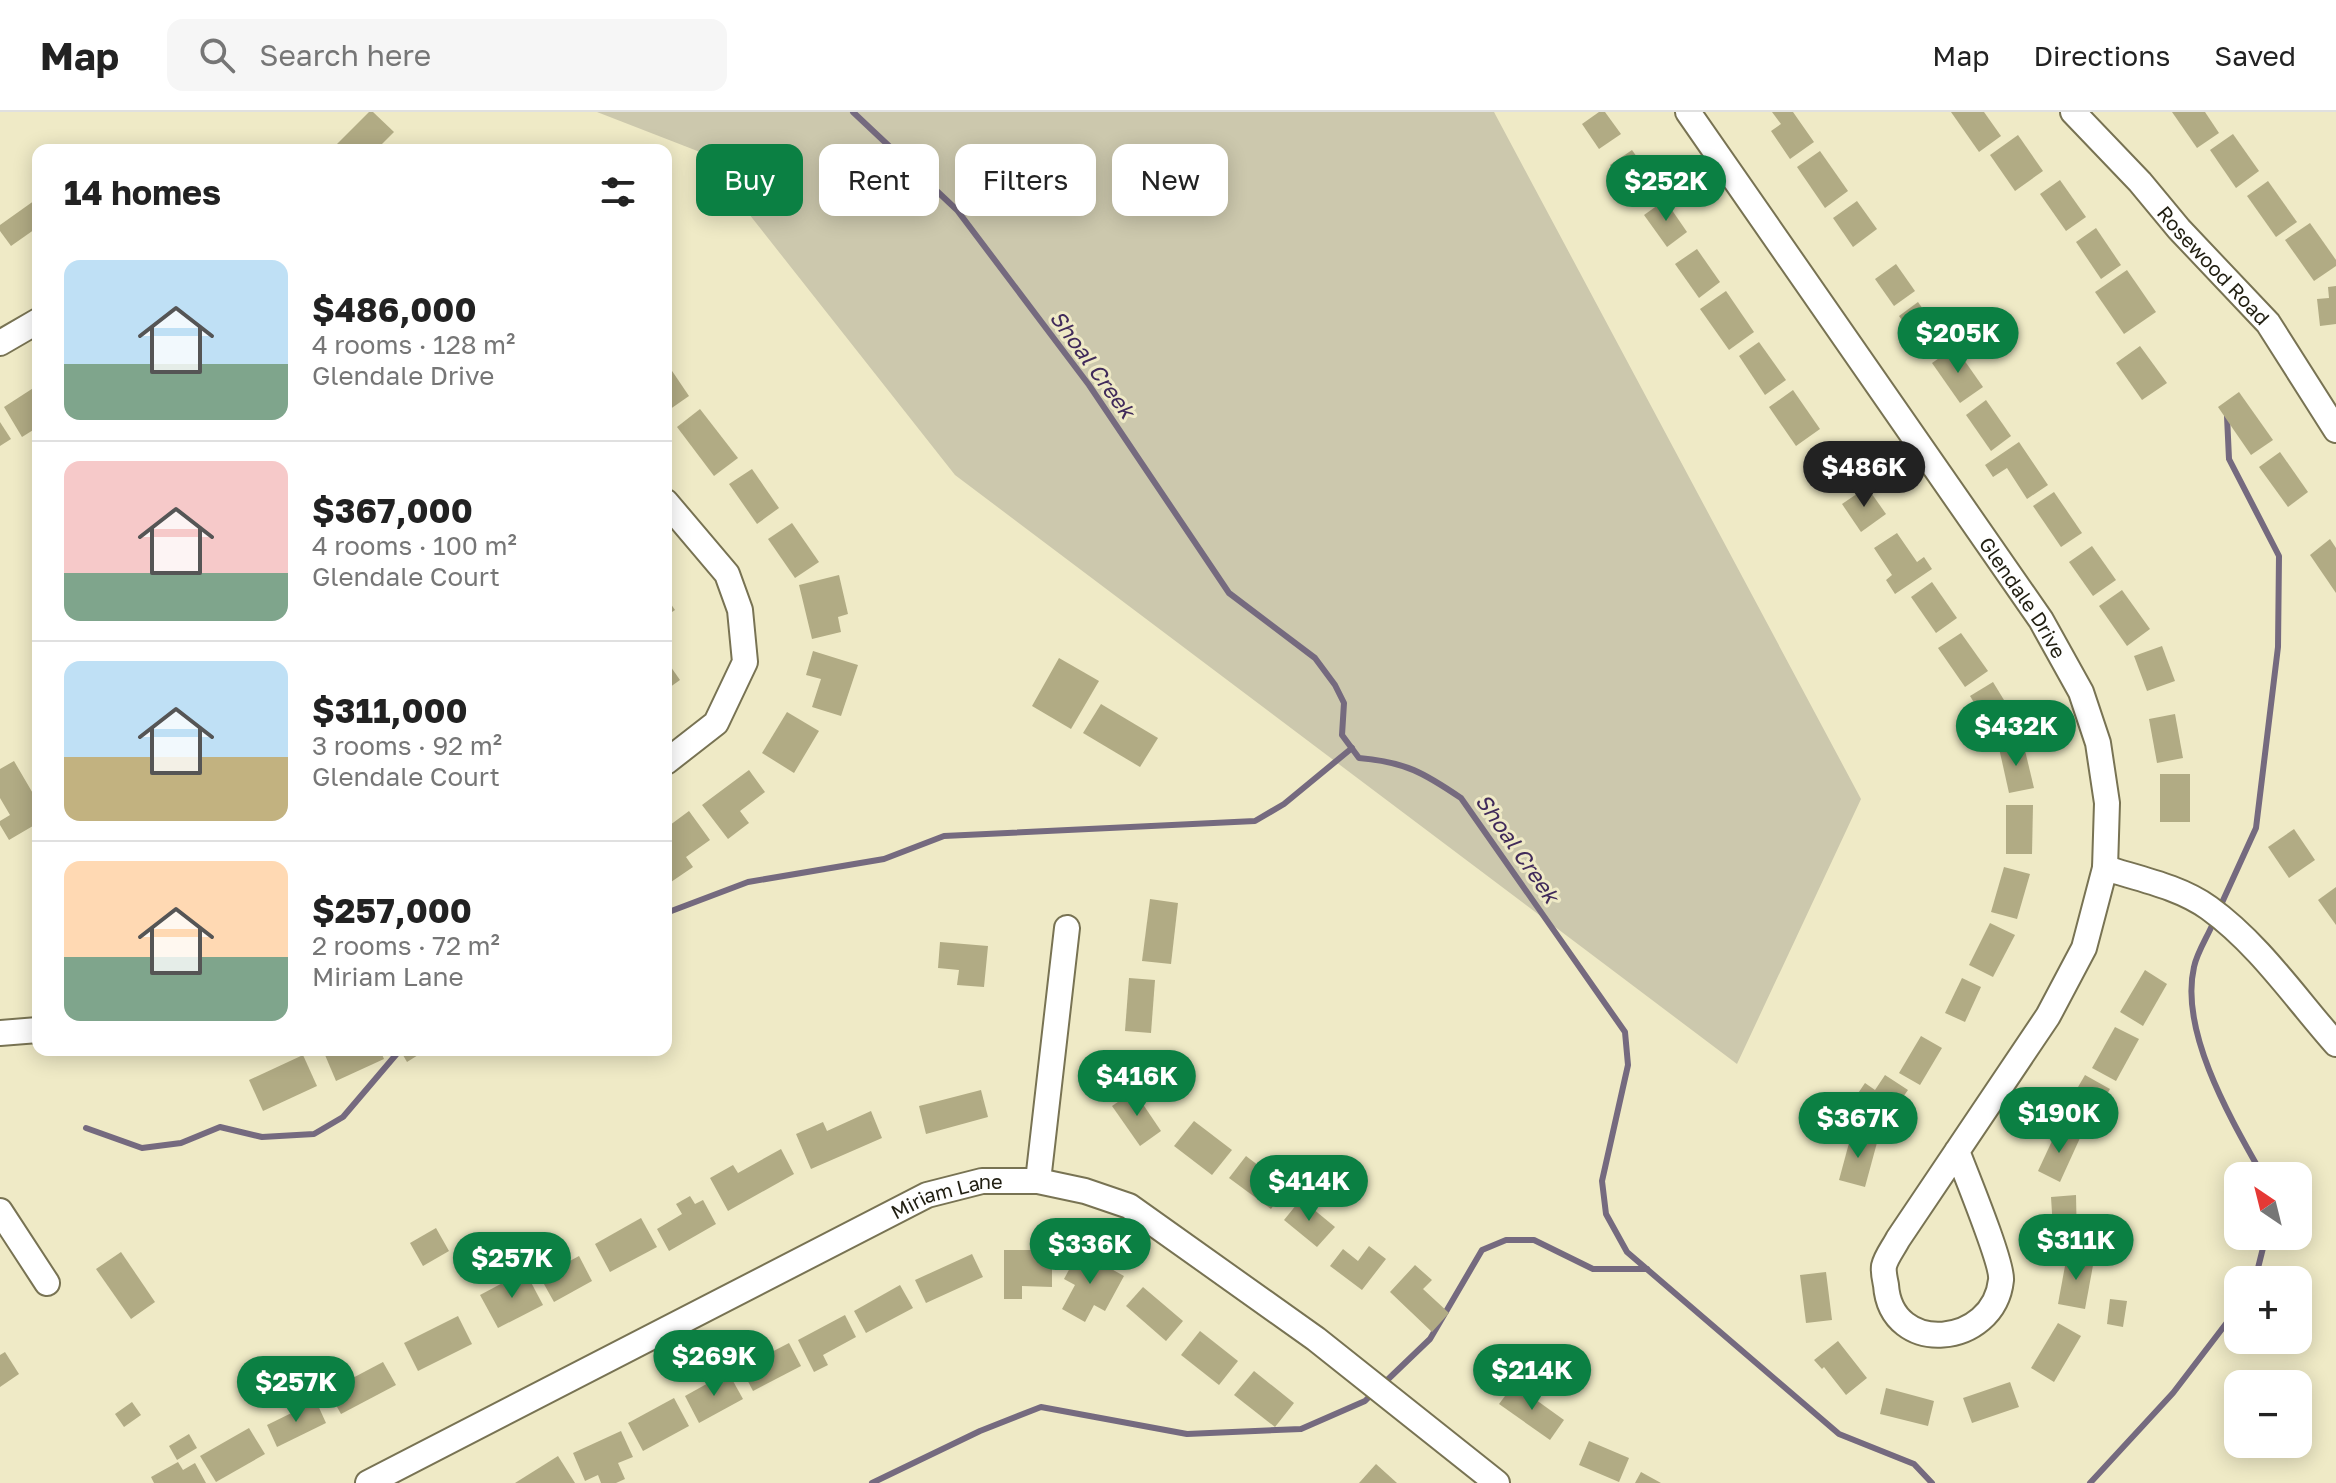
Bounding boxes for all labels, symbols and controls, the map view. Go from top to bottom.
search box [167,19,727,91]
text: Map [40,33,119,78]
icon: search [195,33,239,77]
text: Search here [259,37,431,73]
text: Map [1932,39,1989,72]
text: Directions [2033,39,2170,72]
text: Saved [2214,39,2296,72]
chip: Buy [696,144,803,216]
chip: Rent [819,144,939,216]
chip: Filters [955,144,1096,216]
chip: New [1112,144,1228,216]
pin: $252K [1610,155,1722,223]
text: $252K [1624,165,1708,196]
icon: filters [596,170,640,214]
text: 14 homes [64,172,221,212]
street label: Rosewood Road [2153,201,2275,329]
text: $486,000 [312,289,477,329]
icon: home [128,292,224,388]
water label: Shoal Creek [1045,305,1143,425]
pin: $205K [1902,307,2014,375]
text: $205K [1916,317,2000,348]
text: 4 rooms · 128 m² [312,329,515,360]
text: Glendale Drive [312,360,494,391]
pin: $486K [1808,441,1920,509]
text: $486K [1821,451,1907,482]
text: $367,000 [312,490,473,530]
icon: home [128,493,224,589]
text: 4 rooms · 100 m² [312,530,517,561]
street label: Glendale Drive [1975,532,2072,662]
text: Glendale Court [312,561,500,592]
text: $311,000 [312,690,468,730]
icon: home [128,693,224,789]
pin: $432K [1960,700,2072,768]
text: $432K [1974,710,2058,741]
text: 3 rooms · 92 m² [312,730,502,761]
text: Glendale Court [312,761,500,792]
water label: Shoal Creek [1471,788,1567,910]
text: $257,000 [312,890,472,930]
icon: home [128,893,224,989]
text: 2 rooms · 72 m² [312,930,500,961]
text: Miriam Lane [312,961,463,992]
pin: $416K [1081,1050,1193,1118]
text: $416K [1096,1060,1178,1091]
pin: $190K [2003,1087,2115,1155]
pin: $367K [1802,1092,1914,1160]
text: $190K [2017,1097,2101,1128]
text: $367K [1817,1102,1899,1133]
pin: $414K [1253,1155,1365,1223]
north arrow [2224,1162,2312,1250]
map controls [2224,1162,2312,1458]
text: $414K [1268,1165,1350,1196]
street label: Miriam Lane [887,1169,1003,1224]
pin: $311K [2020,1214,2132,1282]
pin: $336K [1034,1218,1146,1286]
text: $311K [2037,1224,2115,1255]
text: $336K [1048,1228,1132,1259]
pin: $257K [456,1232,568,1300]
text: $257K [471,1242,553,1273]
button: + [2224,1266,2312,1354]
pin: $269K [658,1330,770,1398]
text: $269K [671,1340,757,1371]
pin: $214K [1476,1344,1588,1412]
text: $214K [1491,1354,1573,1385]
pin: $257K [240,1356,352,1424]
text: $257K [255,1366,337,1397]
button: − [2224,1370,2312,1458]

